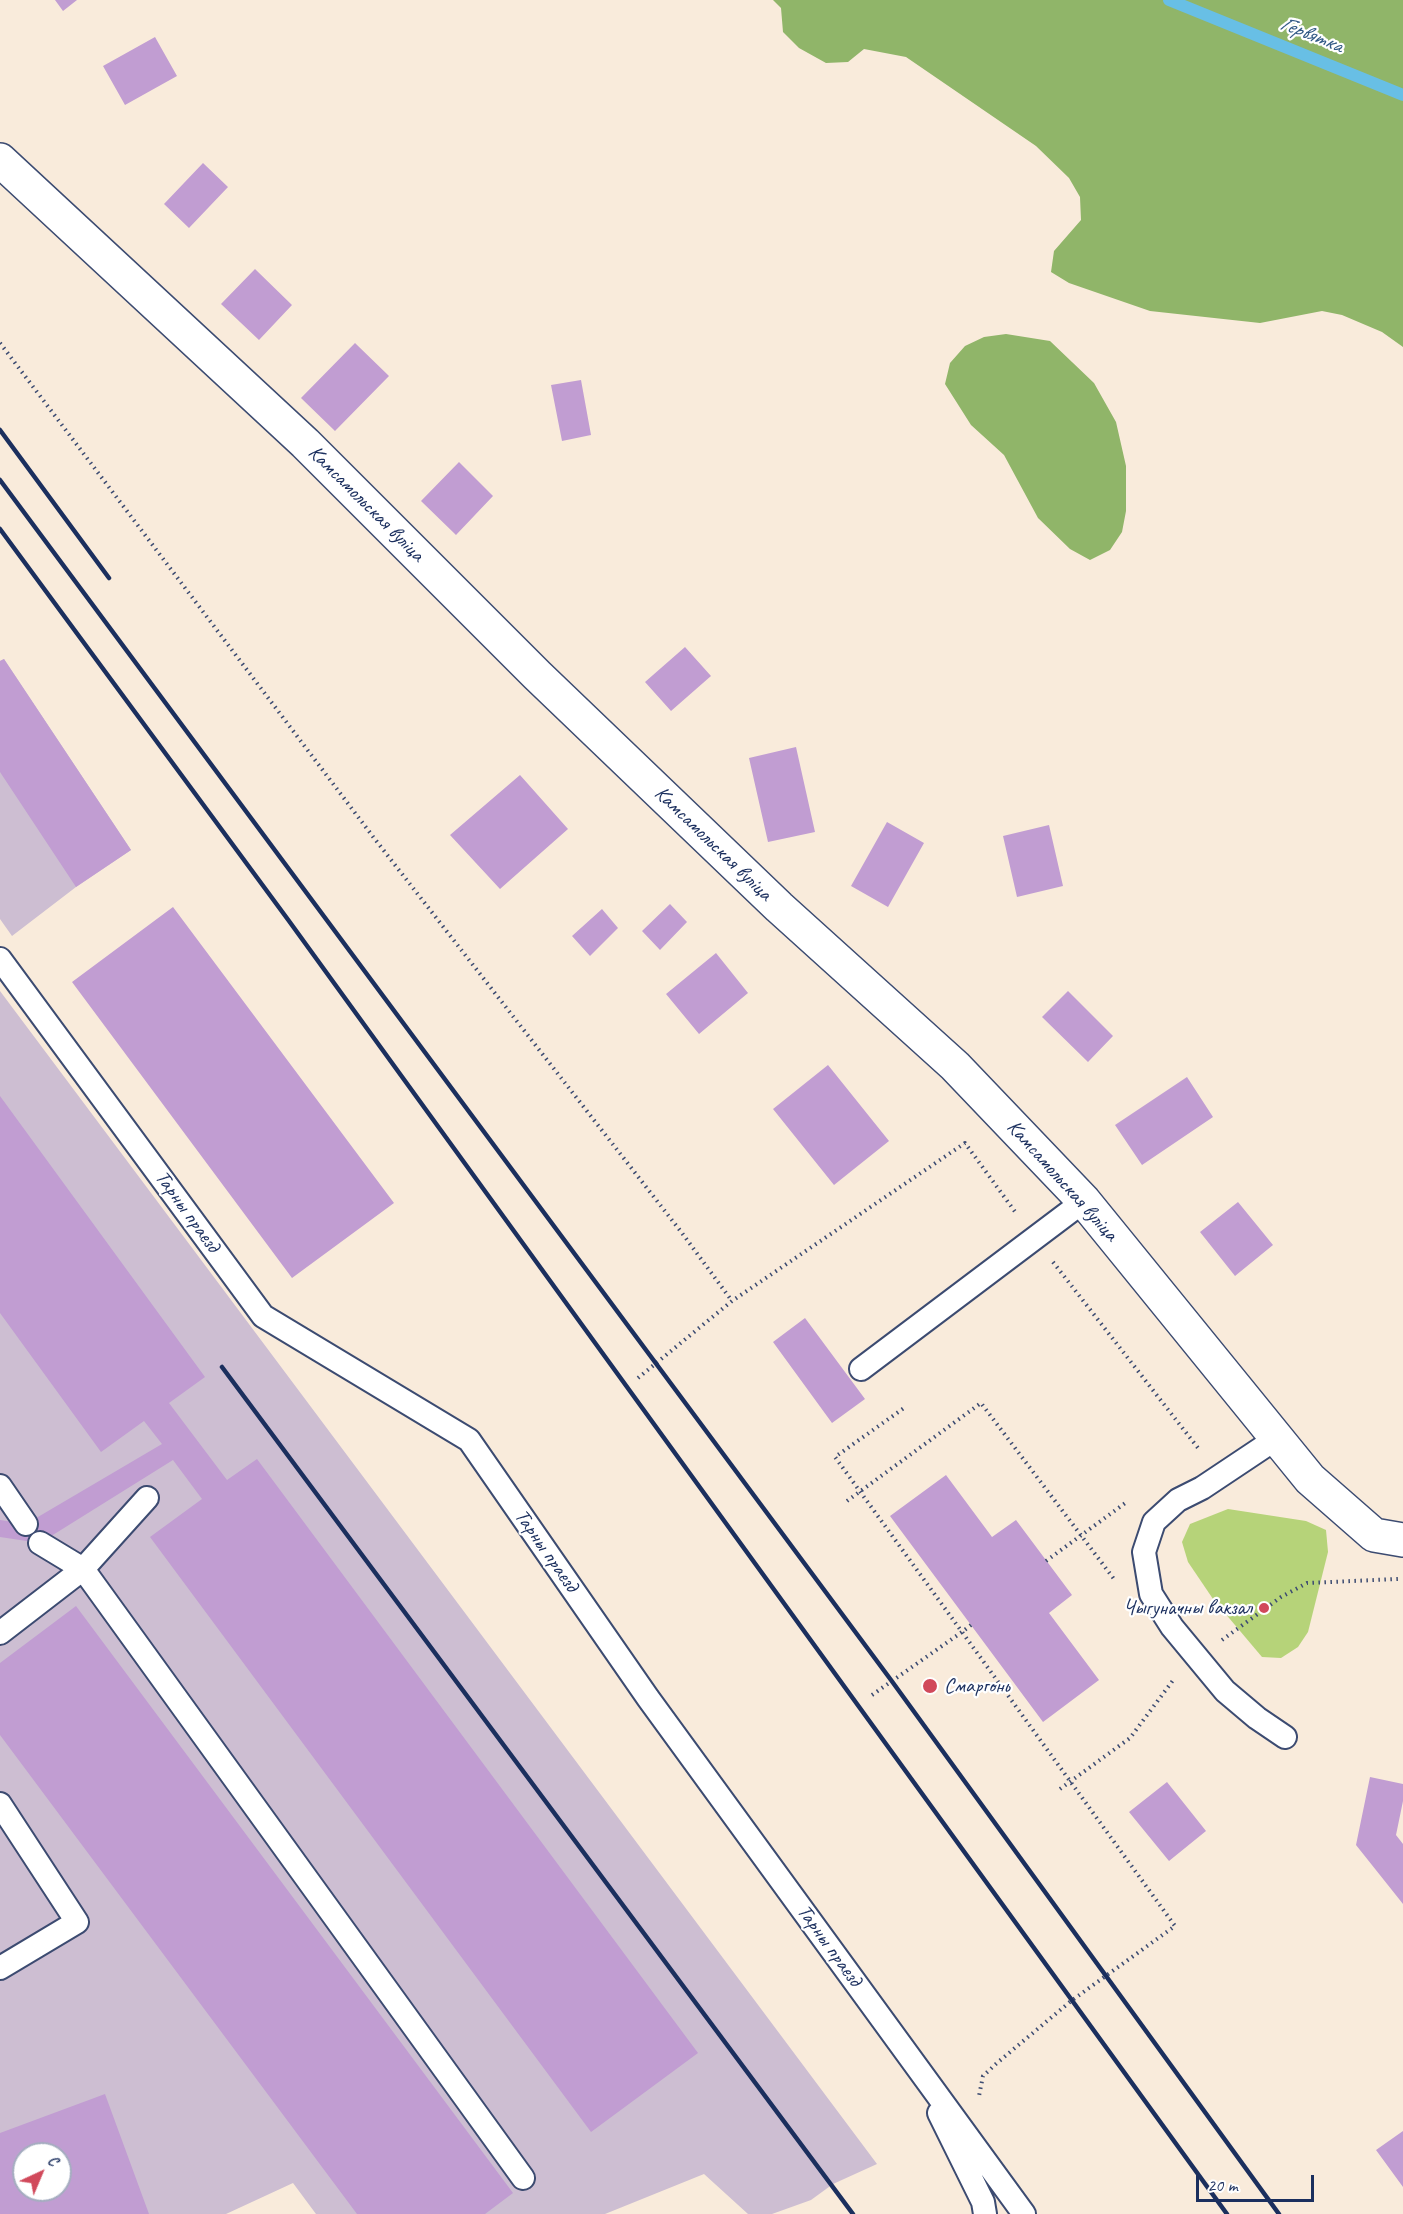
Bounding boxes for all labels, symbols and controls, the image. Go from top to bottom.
water label: Гервятка [1276,11,1346,59]
street label: Камсамольская вуліца [303,441,429,567]
street label: Камсамольская вуліца [649,781,777,907]
street label: Камсамольская вуліца [1001,1115,1123,1247]
street label: Тарны праезд [149,1166,225,1258]
street label: Тарны праезд [508,1505,584,1597]
place label: Чыгуначны вакзал [1123,1595,1252,1621]
marker: Чыгуначны вакзал [1257,1601,1271,1615]
place label: Смаргонь [944,1673,1009,1699]
marker: Смаргонь [921,1677,939,1695]
street label: Тарны праезд [791,1900,867,1992]
north arrow [12,2142,72,2202]
text: С [43,2151,63,2170]
scale bar [1199,2163,1318,2201]
text: 20 m [1207,2174,1238,2196]

